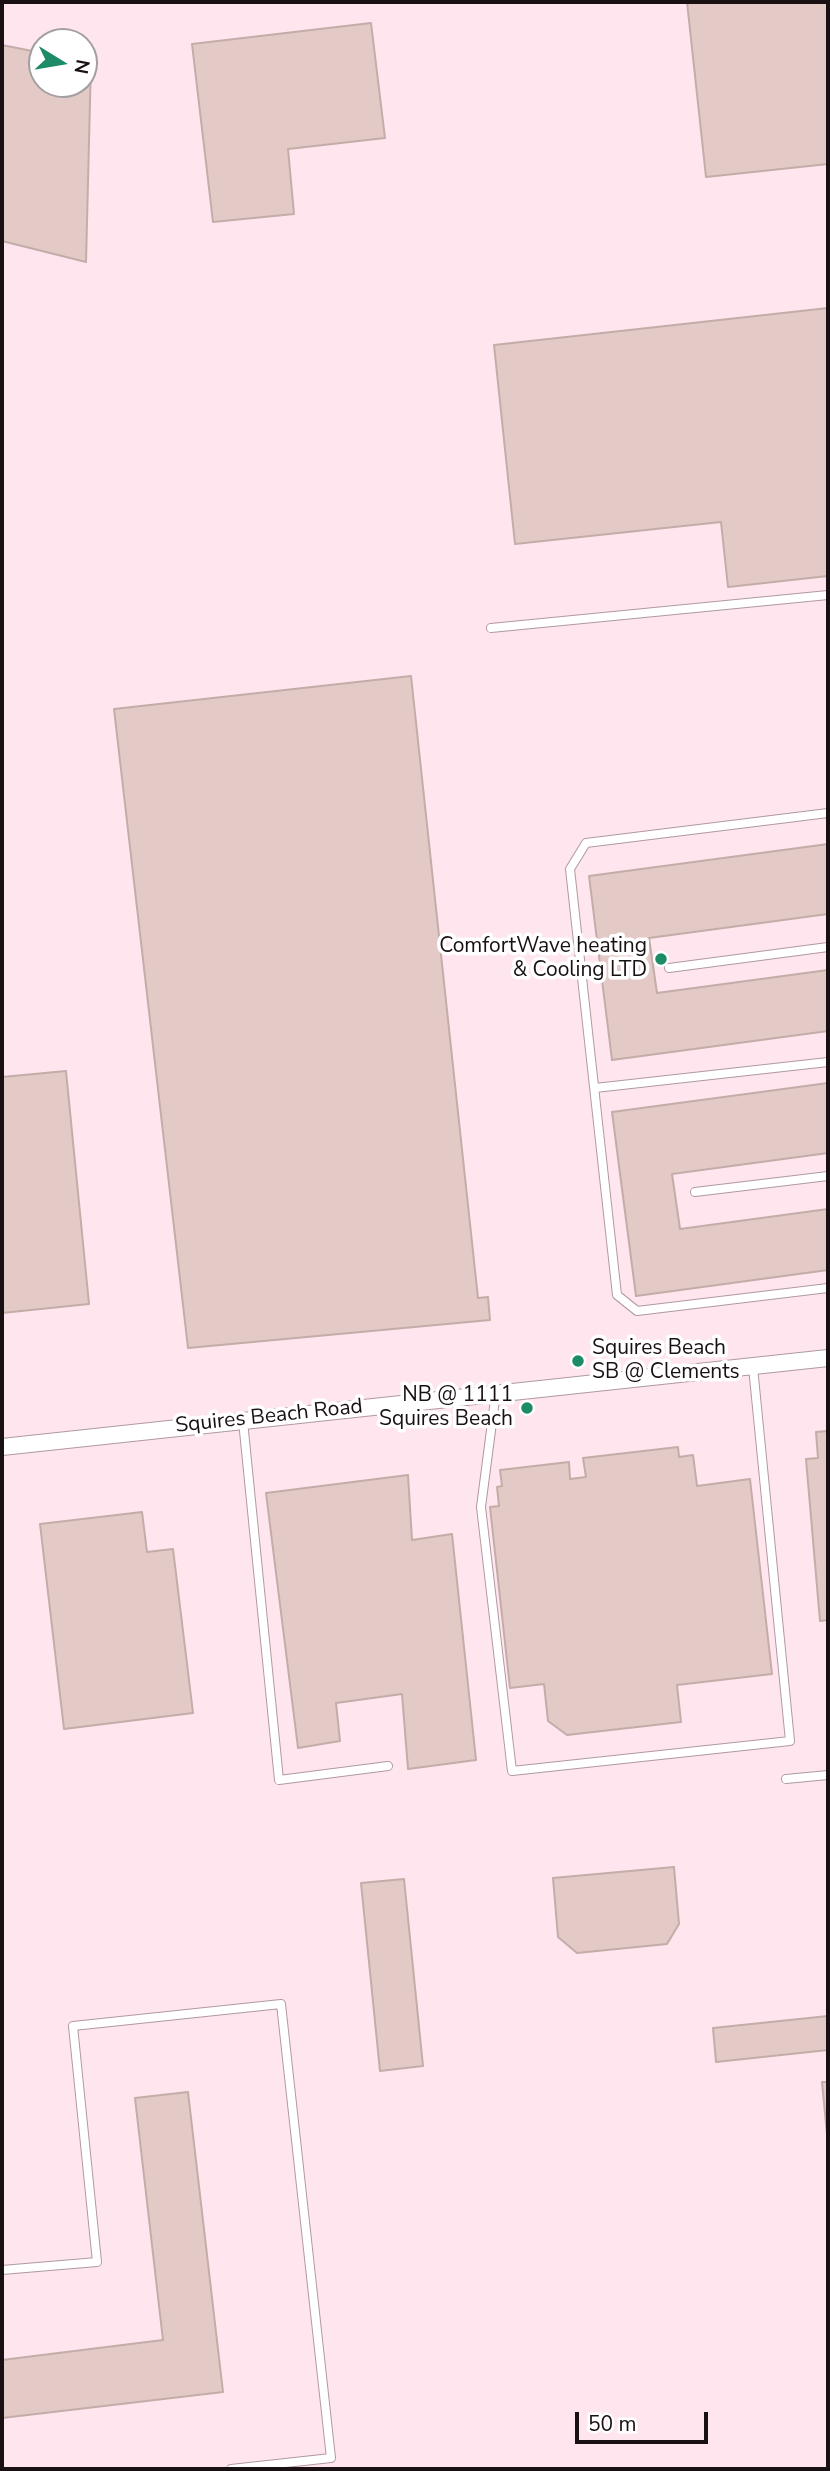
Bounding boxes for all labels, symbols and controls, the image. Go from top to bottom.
north arrow [28,28,98,98]
text: N [68,57,96,76]
place label: ComfortWave heating & Cooling LTD [439,934,647,984]
marker: ComfortWave heating & Cooling LTD [653,951,669,967]
place label: Squires Beach SB @ Clements [592,1336,740,1386]
marker: Squires Beach SB @ Clements [570,1353,586,1369]
place label: NB @ 1111 Squires Beach [379,1383,513,1433]
street label: Squires Beach Road [174,1395,364,1439]
marker: NB @ 1111 Squires Beach [519,1400,535,1416]
scale bar [578,2398,711,2442]
text: 50 m [588,2410,637,2438]

